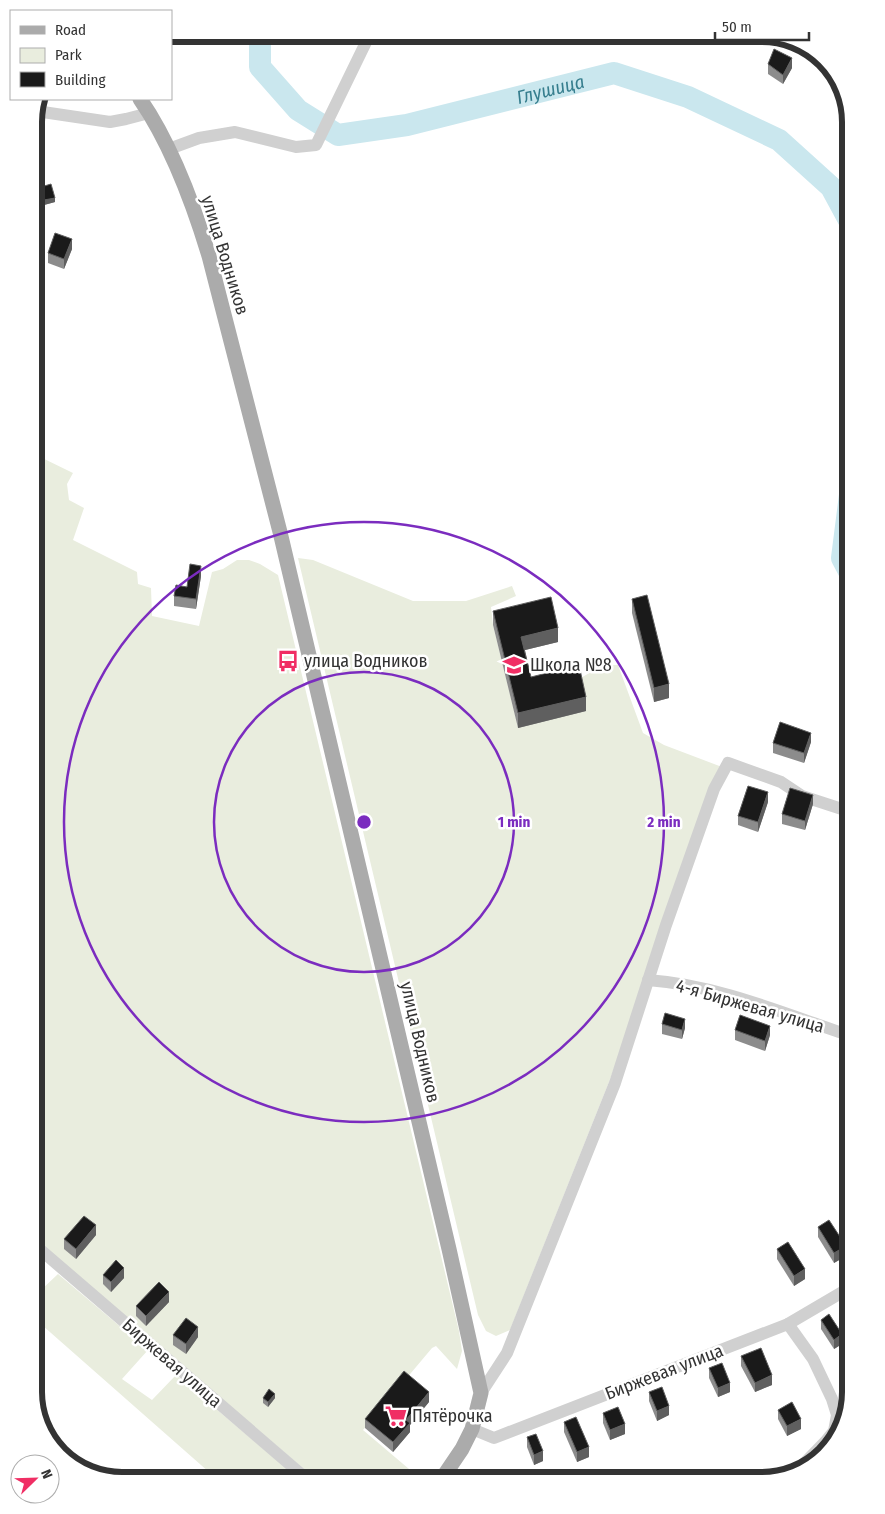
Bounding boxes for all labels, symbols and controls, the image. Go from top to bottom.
legend [10,10,172,100]
scale bar [715,10,809,42]
text: 50 m [722,18,752,36]
text: Road [55,21,86,39]
text: Park [55,46,82,64]
water label: Глушица [514,70,587,109]
text: Building [55,71,106,89]
street label: улица Водников [196,193,254,317]
bus stop icon: улица Водников [275,648,301,674]
place label: улица Водников [304,650,428,672]
school or university icon: Школа №8 [501,652,527,678]
place label: Школа №8 [530,654,612,676]
centre of rings [355,813,373,831]
text: 1 min [498,813,530,831]
text: 2 min [646,813,681,831]
street label: 4-я Биржевая улица [673,974,827,1038]
street label: улица Водников [395,979,445,1105]
street label: Биржевая улица [118,1314,226,1412]
street label: Биржевая улица [602,1339,726,1405]
supermarket icon: Пятёрочка [383,1403,409,1429]
place label: Пятёрочка [412,1405,493,1427]
north arrow [10,1454,60,1504]
text: N [37,1467,56,1481]

